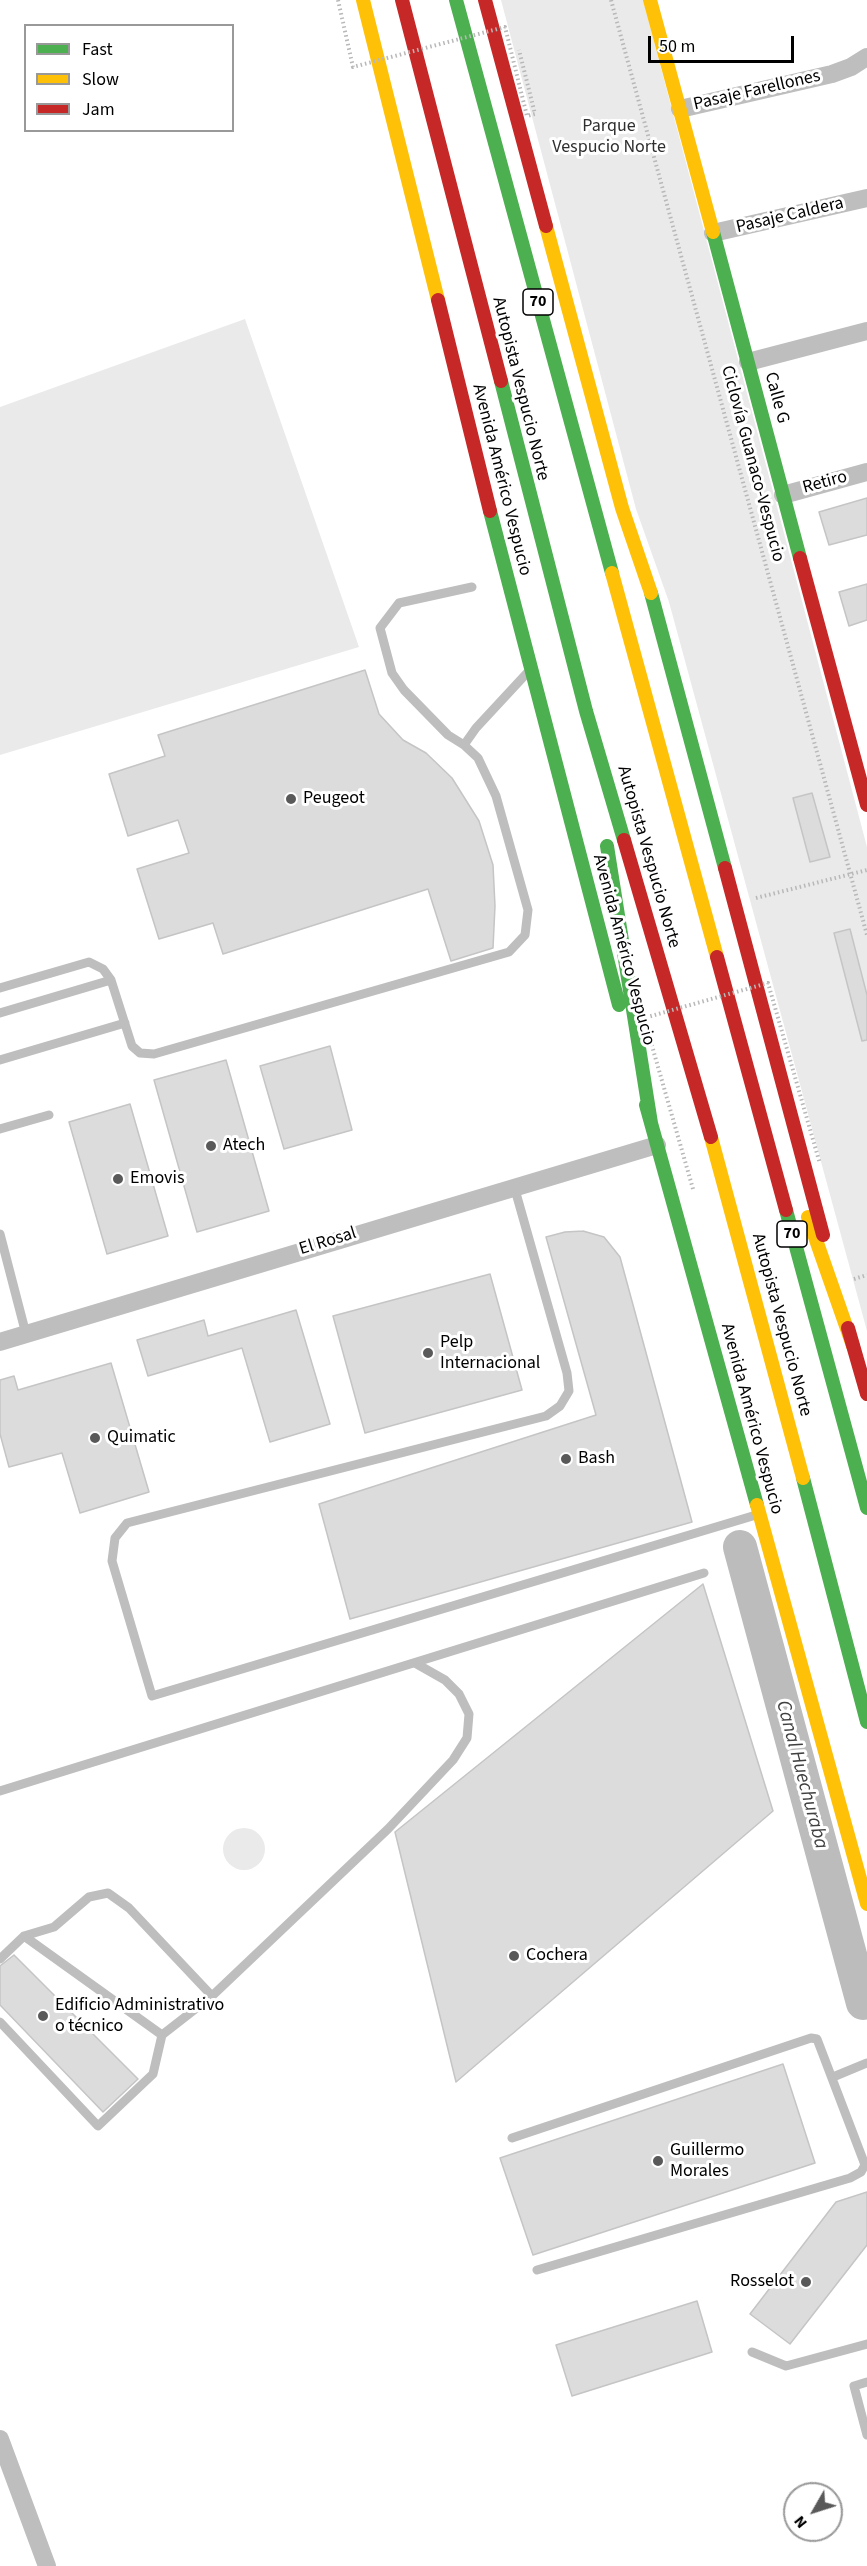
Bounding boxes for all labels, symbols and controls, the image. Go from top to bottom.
legend [24,24,234,132]
scale bar [651,24,796,62]
text: 50 m [659,34,695,59]
text: Fast [82,37,113,62]
street label: Pasaje Farellones [691,66,823,116]
text: Slow [82,67,119,92]
text: Jam [82,97,115,122]
park label: Parque Vespucio Norte [552,116,666,158]
street label: Pasaje Caldera [734,193,846,239]
road number: 70 [523,289,553,315]
street label: Autopista Vespucio Norte [487,295,553,483]
street label: Ciclovía Guanaco-Vespucio [715,364,789,564]
street label: Calle G [759,370,793,426]
street label: Avenida Américo Vespucio [467,382,535,578]
street label: Retiro [800,467,850,499]
street label: Autopista Vespucio Norte [612,763,684,951]
place label: Peugeot [303,788,365,810]
marker: Peugeot [284,792,298,806]
street label: Avenida Américo Vespucio [587,852,659,1048]
place label: Atech [223,1135,265,1157]
marker: Atech [204,1139,218,1153]
place label: Emovis [130,1168,184,1190]
marker: Emovis [111,1172,125,1186]
road number: 70 [777,1221,807,1247]
street label: El Rosal [297,1223,359,1261]
street label: Autopista Vespucio Norte [746,1231,816,1419]
street label: Avenida Américo Vespucio [715,1321,787,1517]
place label: Pelp Internacional [440,1332,540,1374]
marker: Pelp Internacional [421,1346,435,1360]
place label: Quimatic [107,1427,176,1449]
marker: Quimatic [88,1431,102,1445]
place label: Bash [578,1448,615,1470]
marker: Bash [559,1452,573,1466]
water label: Canal Huechuraba [770,1698,832,1852]
place label: Cochera [526,1945,588,1967]
marker: Cochera [507,1949,521,1963]
place label: Edificio Administrativo o técnico [55,1995,224,2038]
marker: Edificio Administrativo o técnico [36,2009,50,2023]
place label: Guillermo Morales [670,2140,744,2182]
marker: Guillermo Morales [651,2154,665,2168]
place label: Rosselot [730,2271,794,2293]
marker: Rosselot [799,2275,813,2289]
north arrow [783,2482,843,2542]
text: N [789,2511,812,2533]

